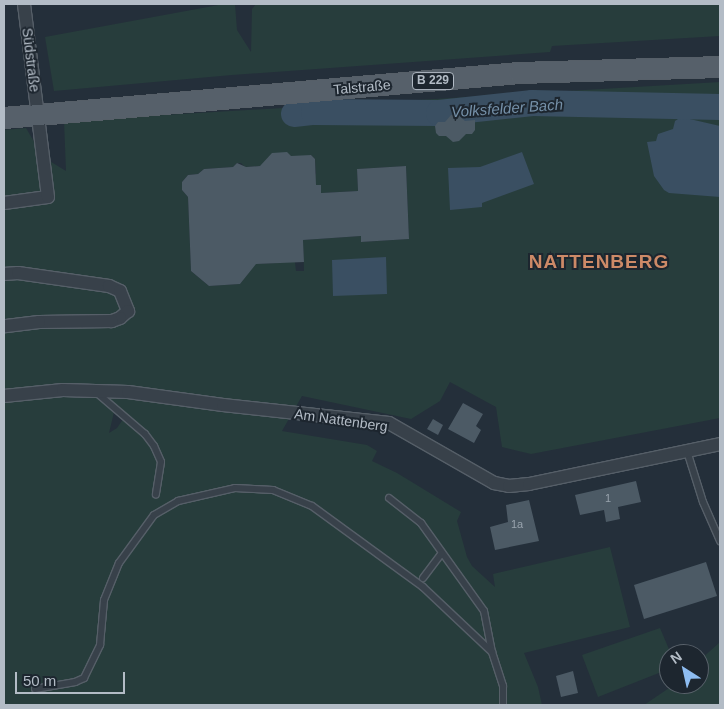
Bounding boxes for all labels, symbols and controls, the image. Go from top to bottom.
street label: Südstraße [19,27,43,93]
road number: B 229 [412,72,454,90]
street label: Talstraße [333,76,391,98]
water label: Volksfelder Bach [451,95,563,121]
district label: NATTENBERG [527,251,671,273]
street label: Am Nattenberg [293,405,389,435]
house number: 1 [605,491,611,505]
house number: 1a [511,517,523,531]
north arrow [659,644,709,694]
text: N [667,648,685,667]
scale bar [18,662,128,694]
text: 50 m [23,672,56,689]

